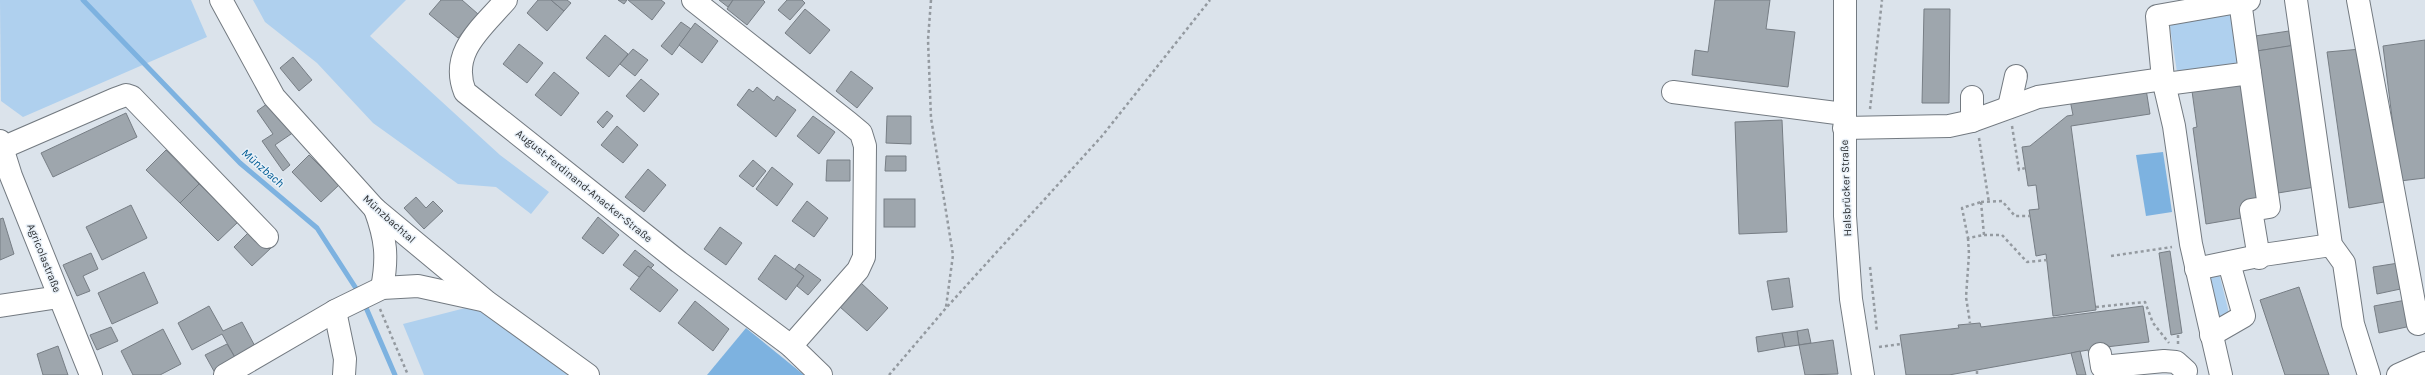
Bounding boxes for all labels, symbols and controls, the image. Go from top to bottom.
street label: August-Ferdinand-Anacker-Straße [513,127,655,245]
street label: Halsbrücker Straße [1838,139,1854,237]
water label: Münzbach [239,146,287,190]
street label: Münzbachtal [360,192,418,246]
street label: Agricolastraße [24,222,64,295]

